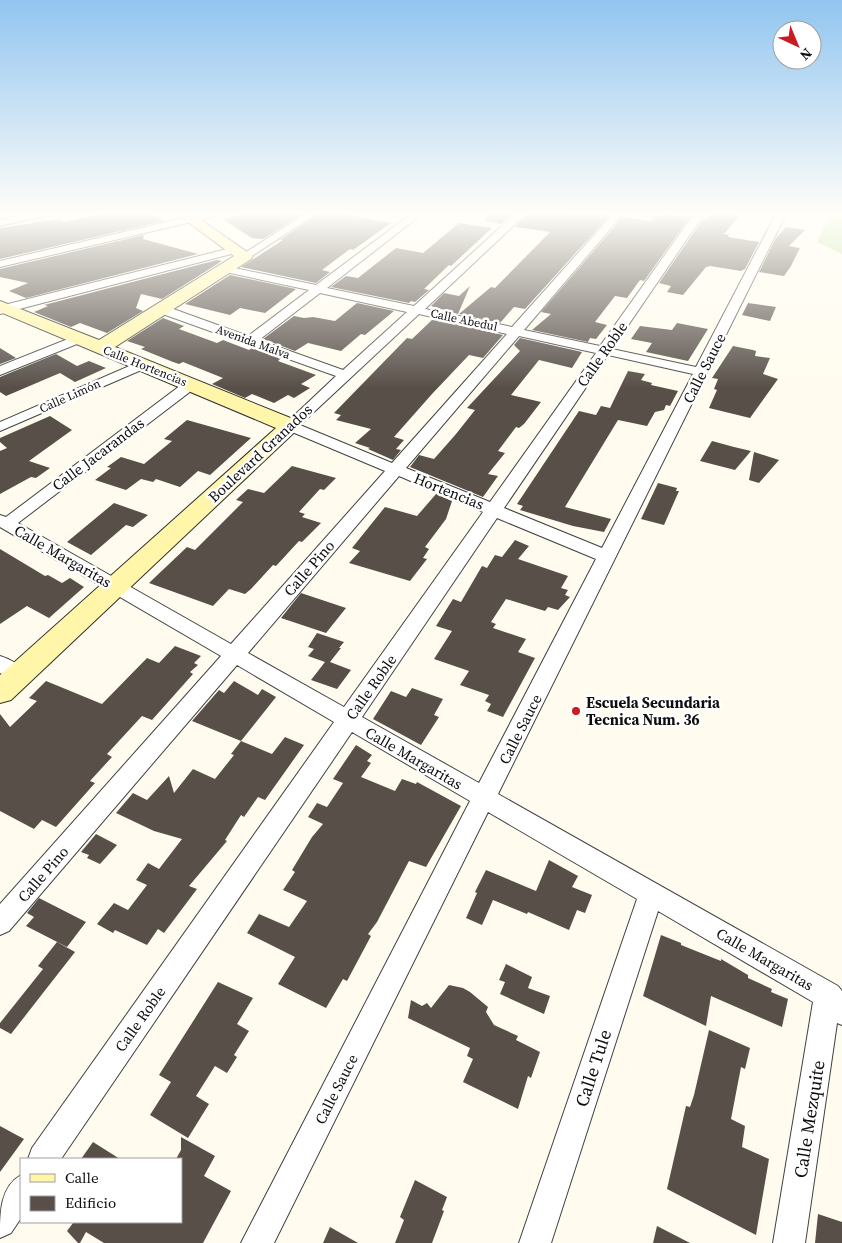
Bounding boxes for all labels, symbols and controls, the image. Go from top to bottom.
north arrow [772,20,822,70]
text: N [795,44,817,65]
street label: Calle Abedul [429,305,499,335]
street label: Calle Roble [572,317,632,391]
street label: Avenida Malva [214,321,293,363]
street label: Calle Sauce [677,329,731,407]
street label: Calle Hortencias [101,342,189,390]
street label: Calle Limón [37,375,103,417]
street label: Boulevard Granados [203,399,317,507]
street label: Calle Jacarandas [48,412,148,496]
street label: Hortencias [411,467,487,515]
street label: Calle Margaritas [11,520,115,592]
street label: Calle Pino [279,535,339,601]
street label: Calle Roble [341,650,401,724]
street label: Calle Sauce [493,690,547,768]
place label: Escuela Secundaria Tecnica Num. 36 [586,692,721,730]
marker: Escuela Secundaria Tecnica Num. 36 [570,705,582,717]
street label: Calle Margaritas [362,722,466,794]
street label: Calle Pino [13,841,73,907]
street label: Calle Margaritas [713,923,817,995]
street label: Calle Roble [110,982,170,1056]
street label: Calle Tule [569,1026,617,1110]
street label: Calle Sauce [309,1050,363,1128]
street label: Calle Mezquite [787,1058,831,1180]
legend [20,1158,182,1223]
text: Calle [65,1167,99,1188]
text: Edificio [65,1192,116,1213]

